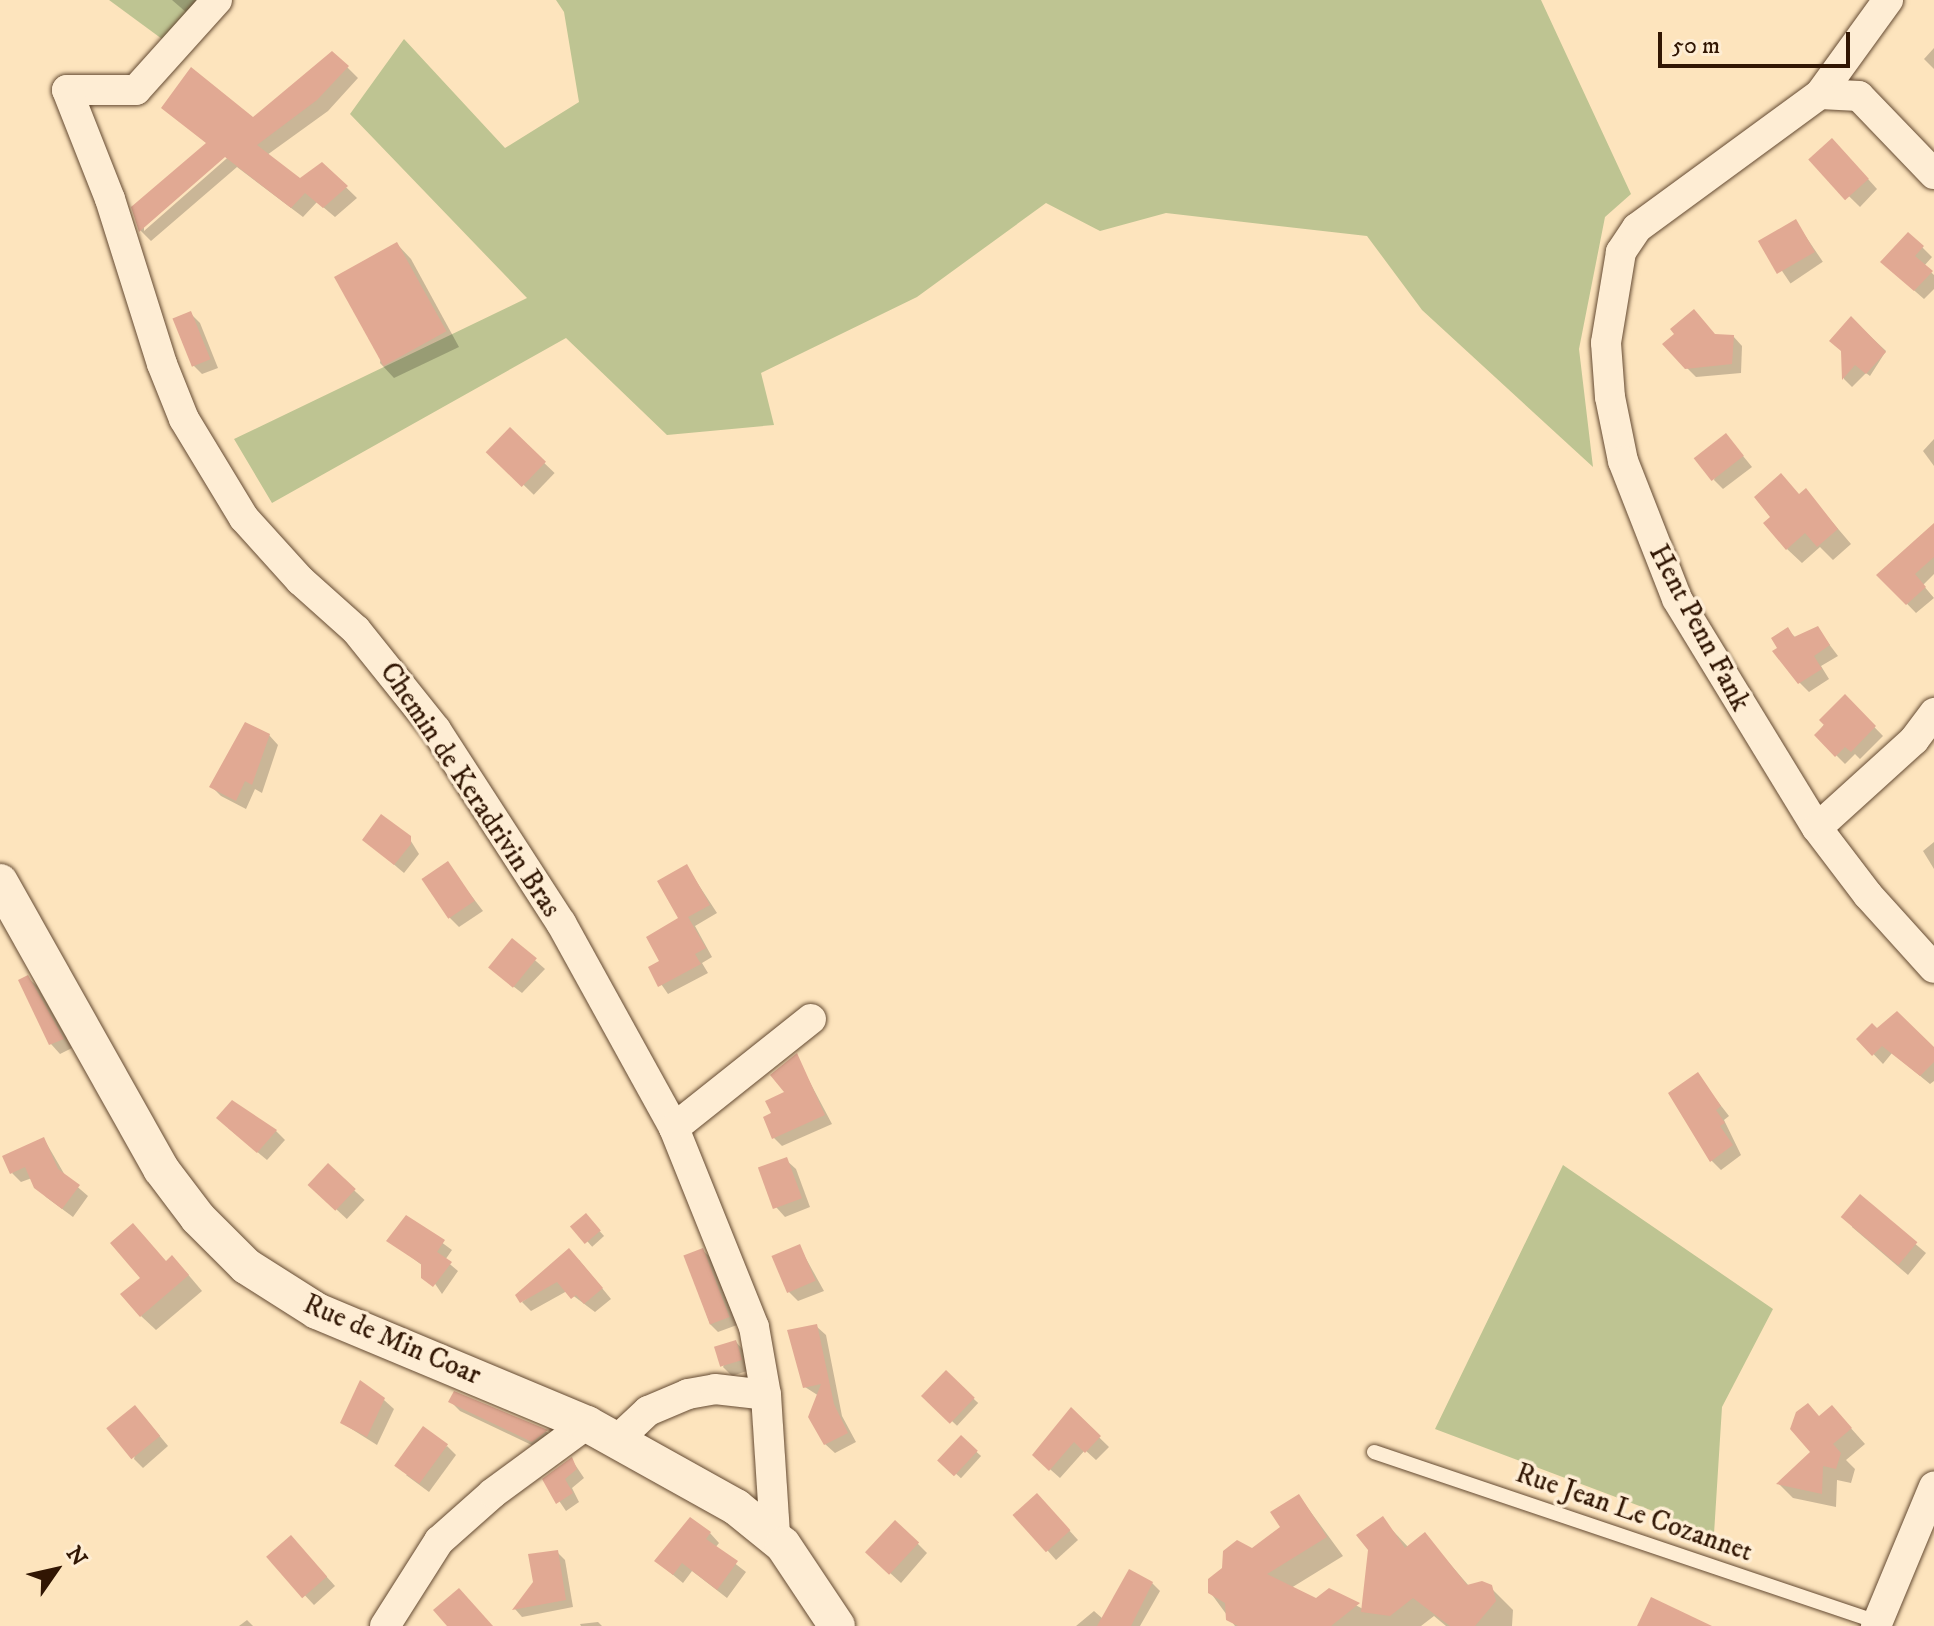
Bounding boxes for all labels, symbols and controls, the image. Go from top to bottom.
scale bar [1662,16,1854,66]
text: 50 m [1672,31,1720,61]
street label: Hent Penn Fank [1641,539,1757,717]
street label: Chemin de Keradrivin Bras [372,656,568,924]
street label: Rue de Min Coar [298,1288,486,1392]
street label: Rue Jean Le Cozannet [1511,1457,1757,1569]
north arrow [16,1530,96,1610]
text: N [60,1541,93,1571]

